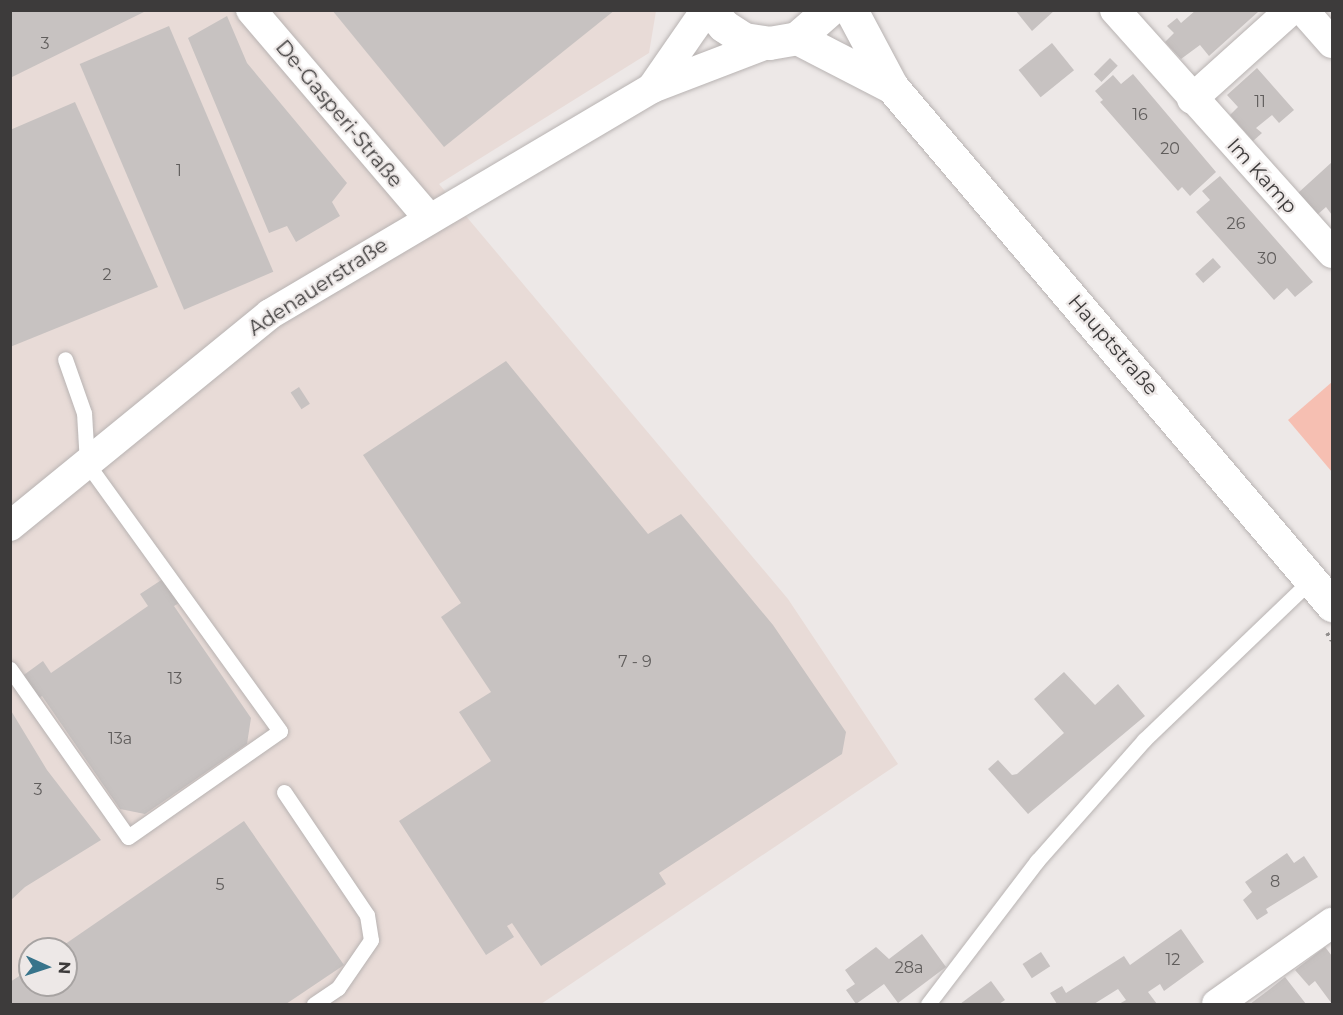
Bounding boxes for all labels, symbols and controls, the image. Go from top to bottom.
house number: 3 [40,34,50,54]
street label: De-Gasperi-Straße [270,36,408,192]
house number: 11 [1254,92,1266,112]
house number: 16 [1132,105,1148,125]
street label: Im Kamp [1222,133,1302,219]
house number: 20 [1160,139,1180,159]
house number: 1 [176,161,182,181]
house number: 26 [1227,214,1245,234]
street label: Adenauerstraße [244,233,392,341]
house number: 30 [1257,249,1277,269]
house number: 2 [102,265,112,285]
street label: Hauptstraße [1063,290,1163,400]
house number: 7 - 9 [618,652,652,672]
house number: 13 [168,669,182,689]
house number: 13a [108,729,132,749]
house number: 3 [33,780,43,800]
house number: 8 [1270,872,1280,892]
house number: 5 [215,875,225,895]
north arrow [18,937,78,997]
house number: 12 [1166,950,1180,970]
house number: 28a [895,958,923,978]
text: N [55,961,74,975]

